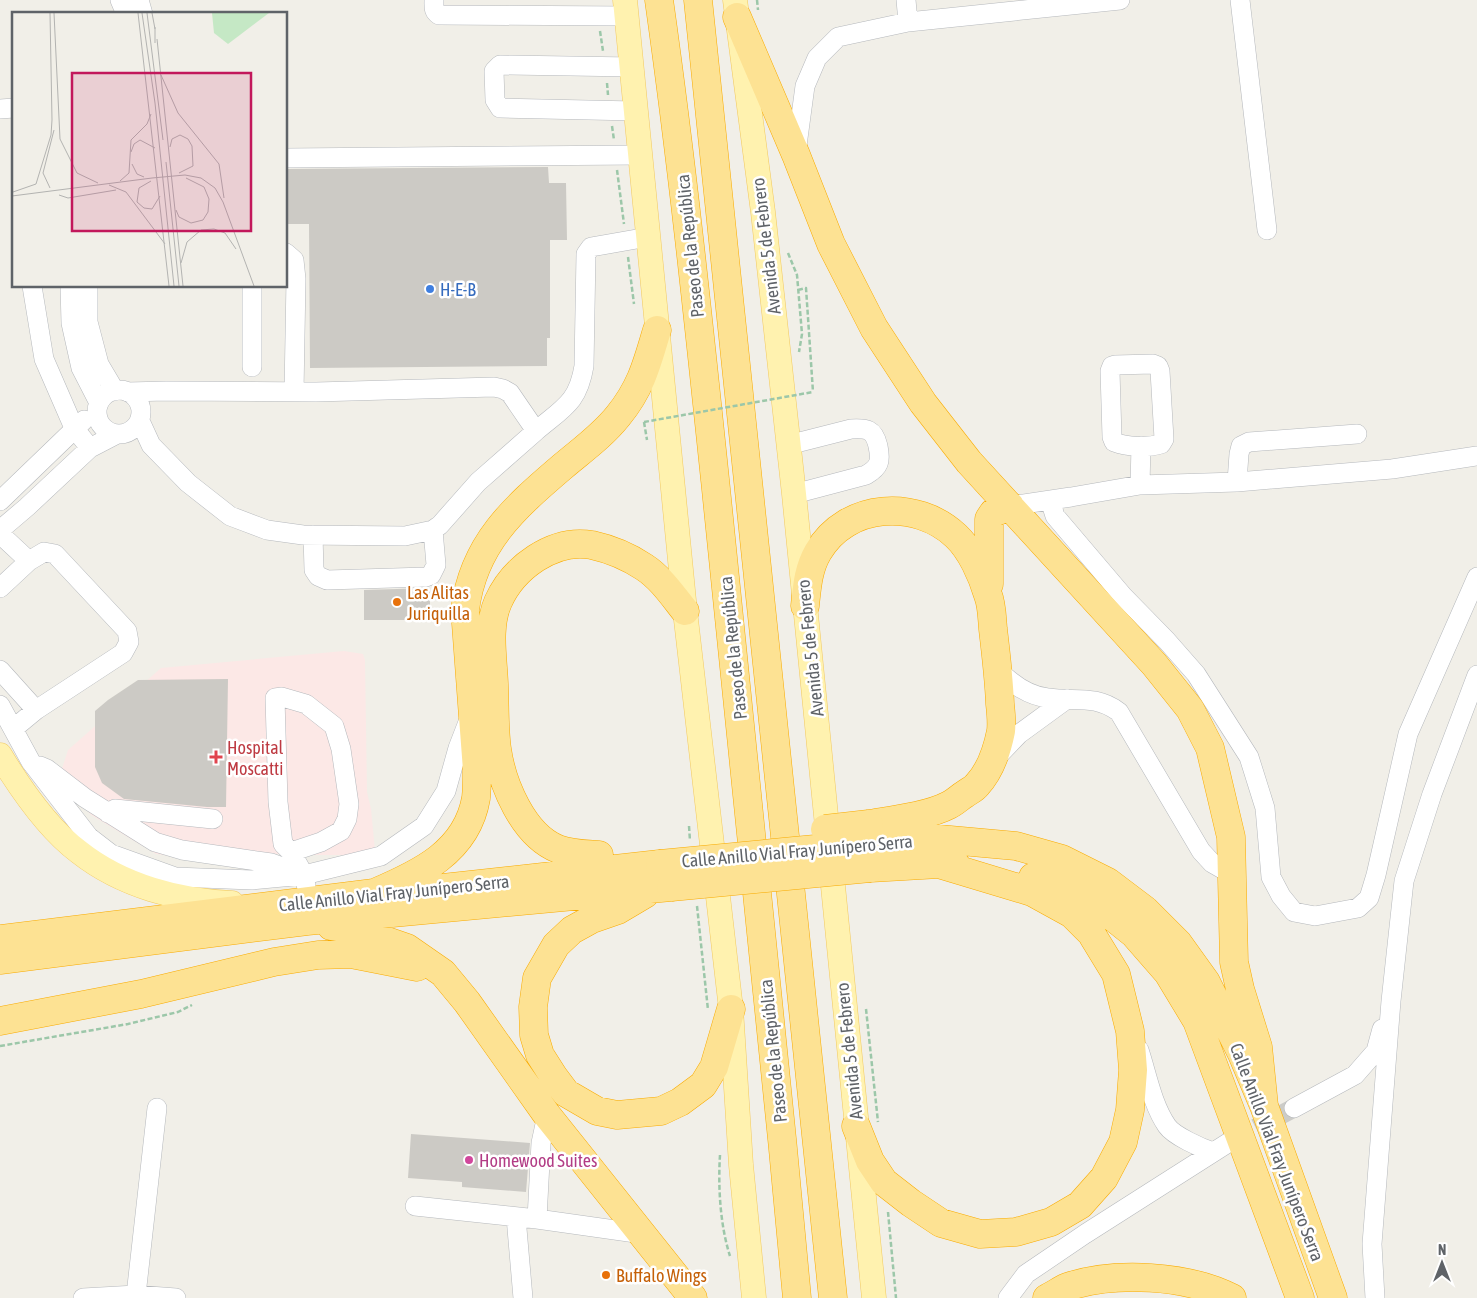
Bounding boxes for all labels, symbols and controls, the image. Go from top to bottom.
inset map [12,12,288,288]
street label: Paseo de la República [672,173,708,319]
street label: Avenida 5 de Febrero [747,177,785,315]
place label: H-E-B [440,279,476,300]
marker: H-E-B [424,283,436,295]
street label: Paseo de la República [715,575,751,721]
street label: Avenida 5 de Febrero [792,579,828,717]
place label: Las Alitas Juriquilla [407,582,470,624]
marker: Las Alitas Juriquilla [391,596,403,608]
place label: Hospital Moscatti [227,737,283,779]
marker: Hospital Moscatti [209,750,223,764]
street label: Calle Anillo Vial Fray Junípero Serra [681,830,913,872]
street label: Calle Anillo Vial Fray Junípero Serra [278,870,510,916]
street label: Paseo de la República [755,978,791,1124]
street label: Avenida 5 de Febrero [831,982,867,1120]
street label: Calle Anillo Vial Fray Junípero Serra [1226,1040,1328,1264]
place label: Homewood Suites [479,1150,597,1171]
marker: Homewood Suites [463,1154,475,1166]
north arrow [1417,1238,1467,1288]
text: N [1438,1242,1446,1258]
place label: Buffalo Wings [616,1265,707,1286]
marker: Buffalo Wings [600,1269,612,1281]

